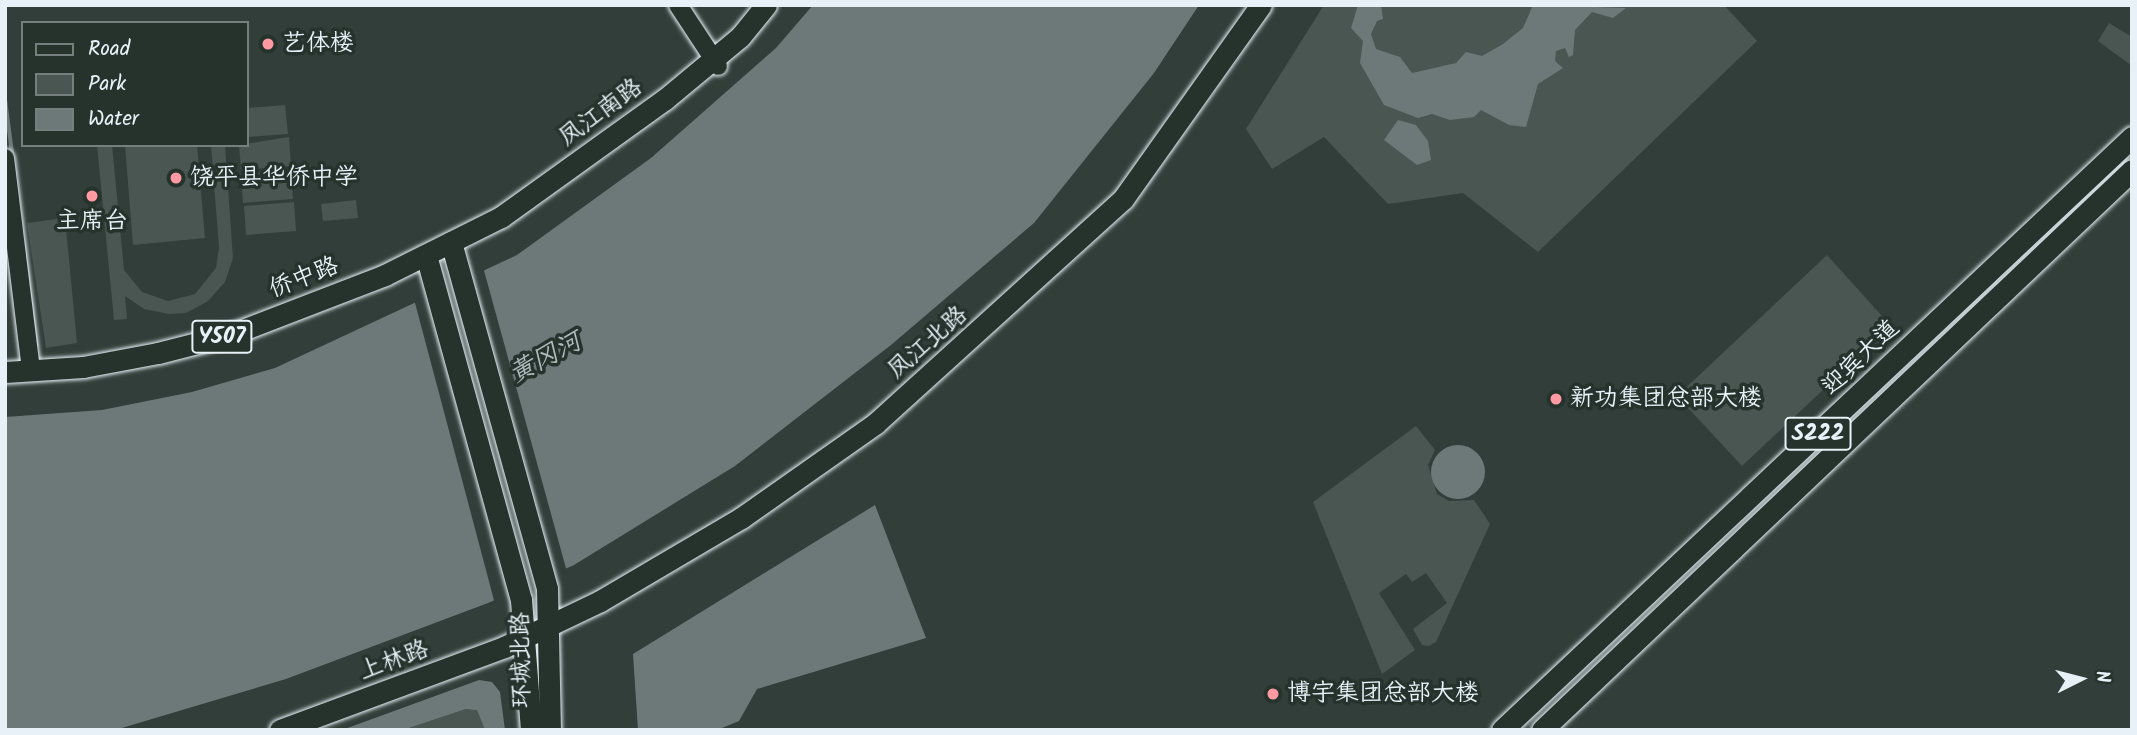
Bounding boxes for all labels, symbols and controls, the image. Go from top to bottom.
legend [21,21,248,147]
place label: 艺体楼 [282,30,354,58]
text: Road [88,33,130,66]
marker: 艺体楼 [260,36,276,52]
text: Park [88,68,126,101]
street label: 凤江南路 [554,73,648,153]
text: Water [88,103,139,136]
place label: 饶平县华侨中学 [190,164,358,192]
marker: 饶平县华侨中学 [168,170,184,186]
marker: 主席台 [84,188,100,204]
place label: 主席台 [56,208,128,236]
street label: 侨中路 [265,252,343,304]
street label: 凤江北路 [882,301,974,385]
street label: 迎宾大道 [1816,314,1906,402]
road number: Y507 [190,318,254,356]
water label: 黄冈河 [504,327,588,391]
place label: 新功集团总部大楼 [1570,385,1762,413]
marker: 新功集团总部大楼 [1548,391,1564,407]
road number: S222 [1783,414,1853,454]
street label: 环城北路 [507,612,537,708]
street label: 上林路 [355,635,433,687]
north arrow [2046,644,2116,714]
text: N [2086,669,2117,684]
place label: 博宇集团总部大楼 [1287,680,1479,708]
marker: 博宇集团总部大楼 [1265,686,1281,702]

